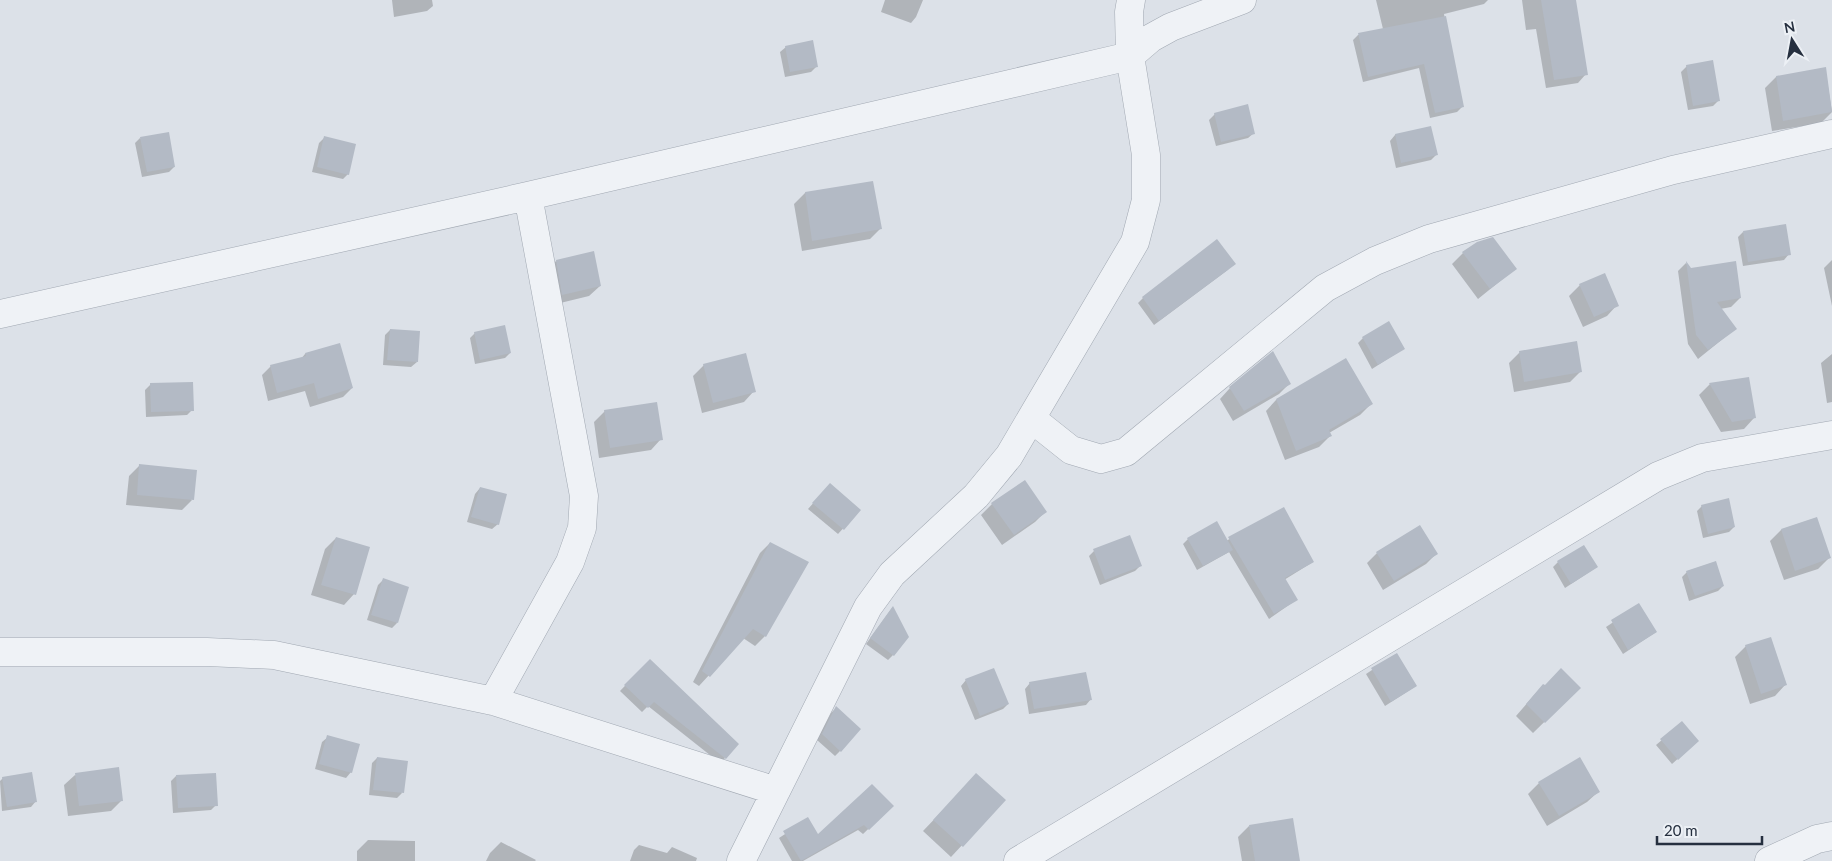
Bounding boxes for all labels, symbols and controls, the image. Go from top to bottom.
north arrow [1767,15,1817,65]
text: N [1783,17,1796,36]
scale bar [1657,814,1762,846]
text: 20 m [1664,821,1698,839]

